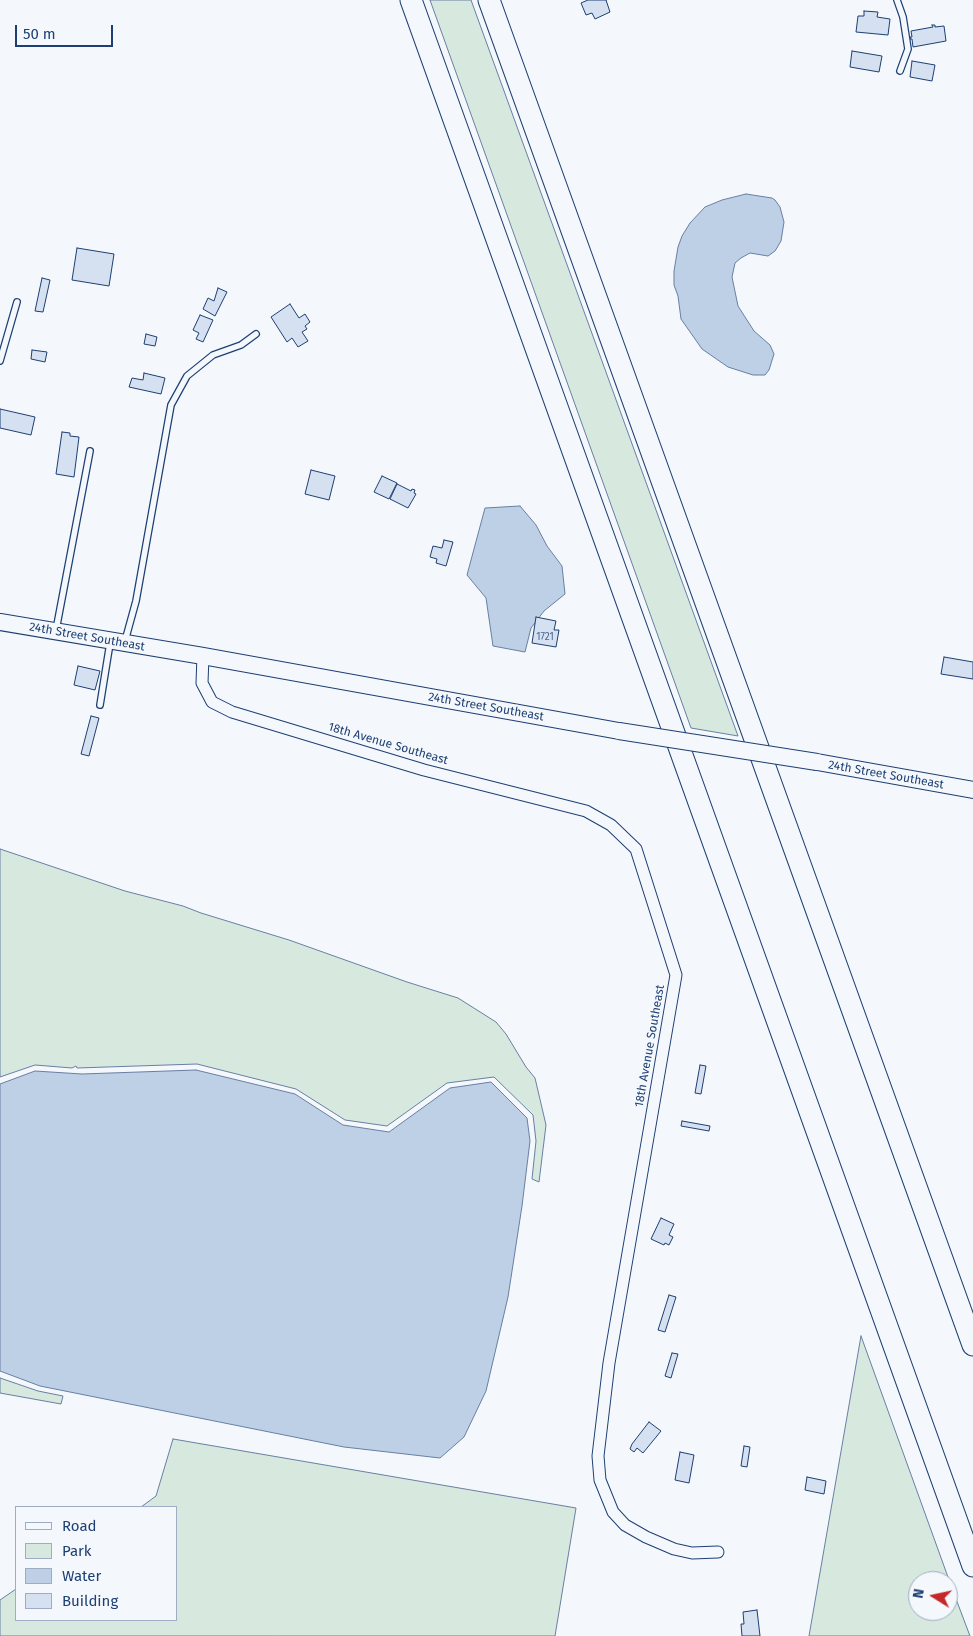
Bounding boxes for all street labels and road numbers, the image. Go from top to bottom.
street label: 24th Street Southeast [28,620,146,654]
street label: 24th Street Southeast [427,690,545,724]
street label: 18th Avenue Southeast [326,720,450,768]
street label: 24th Street Southeast [827,758,945,792]
street label: 18th Avenue Southeast [632,984,668,1108]

